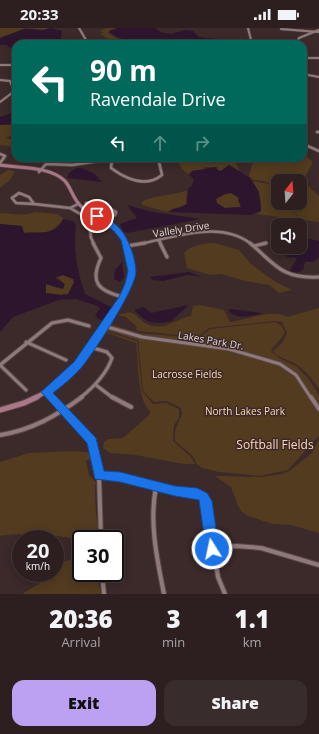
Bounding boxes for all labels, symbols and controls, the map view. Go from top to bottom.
text: 20:33 [20,4,59,24]
text: 90 m [90,51,157,89]
icon: left [24,56,76,108]
text: Ravendale Drive [90,87,226,111]
icon: left [107,132,129,154]
icon: ahead [149,132,171,154]
icon: right [191,132,213,154]
north arrow [271,174,307,210]
map controls [271,174,307,254]
pin [80,199,114,233]
icon: arrive [86,205,108,227]
street label: Vallely Drive [152,218,211,240]
button: sound [271,218,307,254]
street label: Lakes Park Dr. [177,327,245,353]
park label: Lacrosse Fields [152,367,222,381]
park label: North Lakes Park [205,404,286,418]
park label: Softball Fields [236,436,314,453]
position arrow [191,528,233,570]
speed limit sign: 30 [72,530,124,582]
text: 20 [27,537,49,564]
text: km/h [26,559,50,573]
text: 20:36 [49,602,113,635]
text: 3 [167,602,181,635]
text: 1.1 [235,602,270,635]
text: Arrival [61,633,101,651]
text: min [162,633,185,651]
text: km [243,633,262,651]
button: Exit [12,680,156,726]
button: Share [164,680,307,726]

